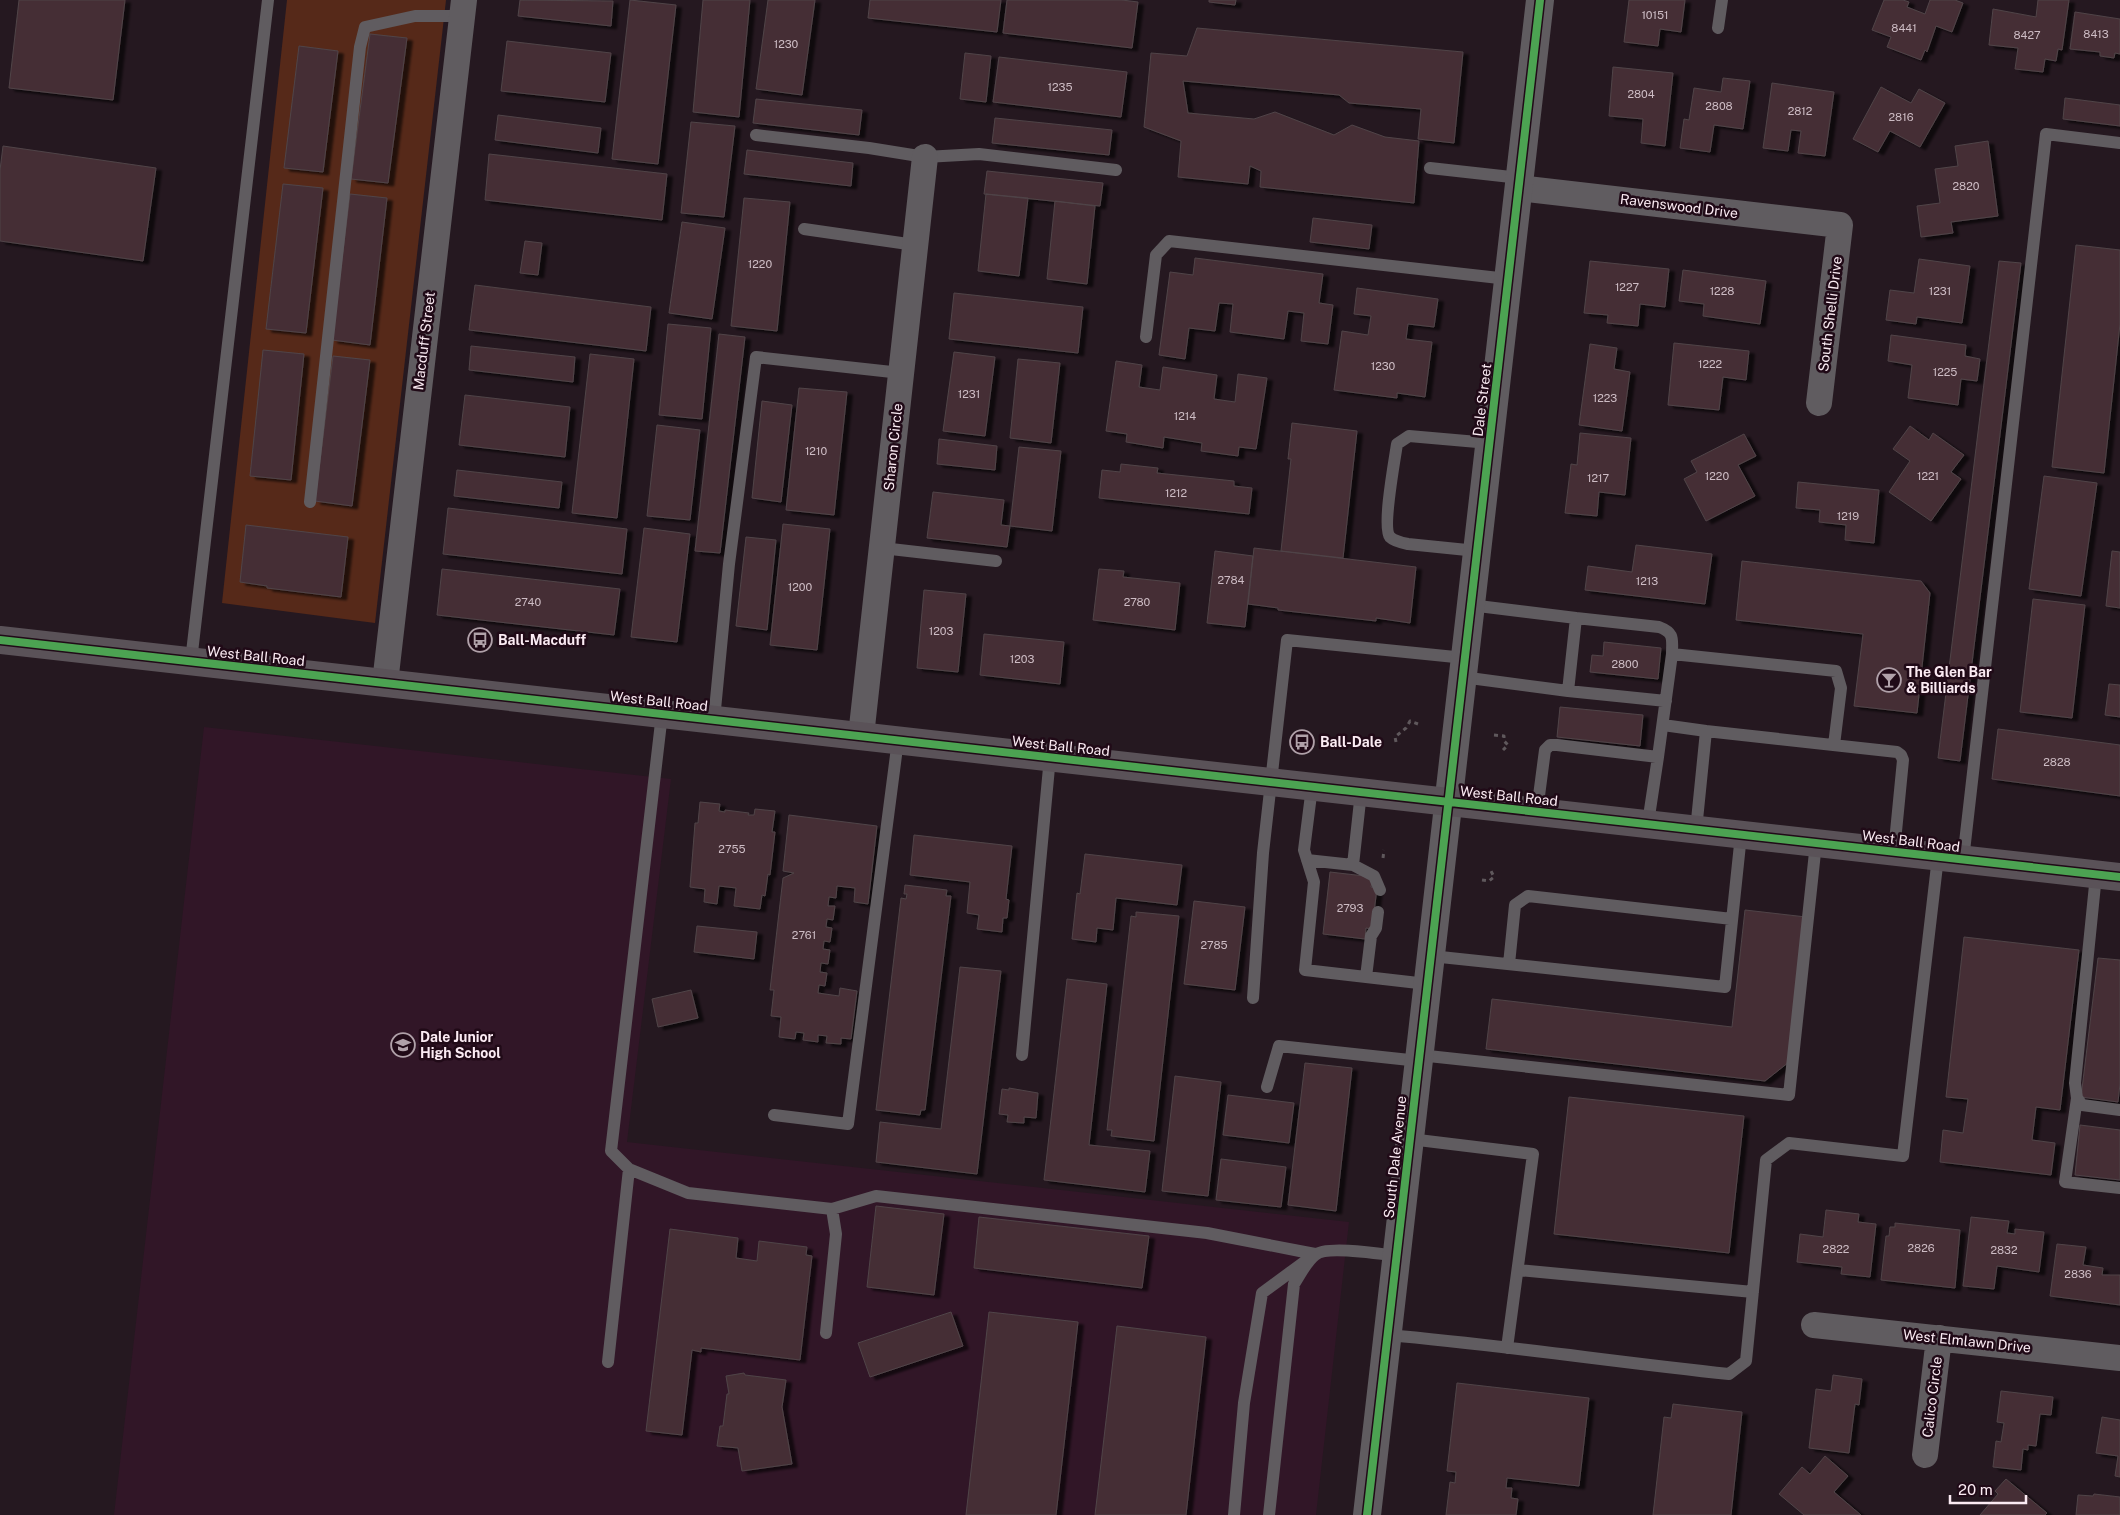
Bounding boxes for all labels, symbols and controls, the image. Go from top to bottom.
house number: 10151 [1641,9,1669,21]
house number: 8441 [1891,22,1917,34]
house number: 8413 [2083,28,2109,40]
house number: 8427 [2013,29,2041,41]
house number: 1230 [774,38,799,50]
house number: 1235 [1047,81,1073,93]
house number: 2804 [1627,88,1655,100]
house number: 2808 [1705,100,1733,112]
house number: 2812 [1788,105,1813,117]
house number: 2816 [1888,111,1914,123]
house number: 2820 [1953,180,1980,192]
street label: Ravenswood Drive [1619,191,1739,221]
street label: South Shelli Drive [1815,255,1845,373]
house number: 1220 [748,258,772,270]
house number: 1227 [1615,281,1639,293]
house number: 1228 [1710,285,1734,297]
house number: 1231 [1929,285,1951,297]
street label: Macduff Street [410,291,438,391]
house number: 1222 [1698,358,1723,370]
house number: 1230 [1371,360,1396,372]
street label: Dale Street [1470,363,1494,437]
house number: 1225 [1933,366,1957,378]
house number: 1231 [958,388,980,400]
house number: 1223 [1593,392,1617,404]
street label: Sharon Circle [880,402,906,492]
house number: 1214 [1174,410,1196,422]
house number: 1210 [805,445,827,457]
house number: 1220 [1705,470,1729,482]
house number: 1221 [1917,470,1939,482]
house number: 1217 [1587,472,1609,484]
house number: 1212 [1165,487,1187,499]
house number: 1219 [1837,510,1859,522]
house number: 2784 [1218,574,1245,586]
house number: 1213 [1636,575,1658,587]
house number: 1200 [788,581,812,593]
house number: 2740 [515,596,542,608]
house number: 2780 [1124,596,1151,608]
house number: 1203 [929,625,953,637]
bus stop icon: Ball-Macduff [467,627,493,653]
place label: Ball-Macduff [498,632,586,648]
street label: West Ball Road [206,643,306,669]
house number: 1203 [1010,653,1034,665]
house number: 2800 [1612,658,1639,670]
place label: The Glen Bar & Billiards [1906,664,1992,696]
bar icon: The Glen Bar & Billiards [1876,667,1902,693]
street label: West Ball Road [609,688,709,714]
bus stop icon: Ball-Dale [1289,729,1315,755]
street label: West Ball Road [1011,733,1111,759]
place label: Ball-Dale [1320,734,1382,750]
house number: 2828 [2043,756,2071,768]
street label: West Ball Road [1459,783,1559,809]
street label: West Ball Road [1861,827,1961,855]
house number: 2755 [718,843,746,855]
house number: 2793 [1337,902,1363,914]
house number: 2761 [792,929,816,941]
house number: 2785 [1200,939,1228,951]
place label: Dale Junior High School [420,1029,501,1061]
school or university icon: Dale Junior High School [390,1032,416,1058]
street label: South Dale Avenue [1381,1095,1409,1219]
house number: 2826 [1907,1242,1935,1254]
house number: 2822 [1823,1243,1850,1255]
house number: 2832 [1990,1244,2018,1256]
house number: 2836 [2064,1268,2092,1280]
street label: West Elmlawn Drive [1902,1326,2032,1356]
street label: Calico Circle [1919,1355,1945,1438]
scale bar [1950,1472,2026,1504]
text: 20 m [1958,1481,1993,1498]

